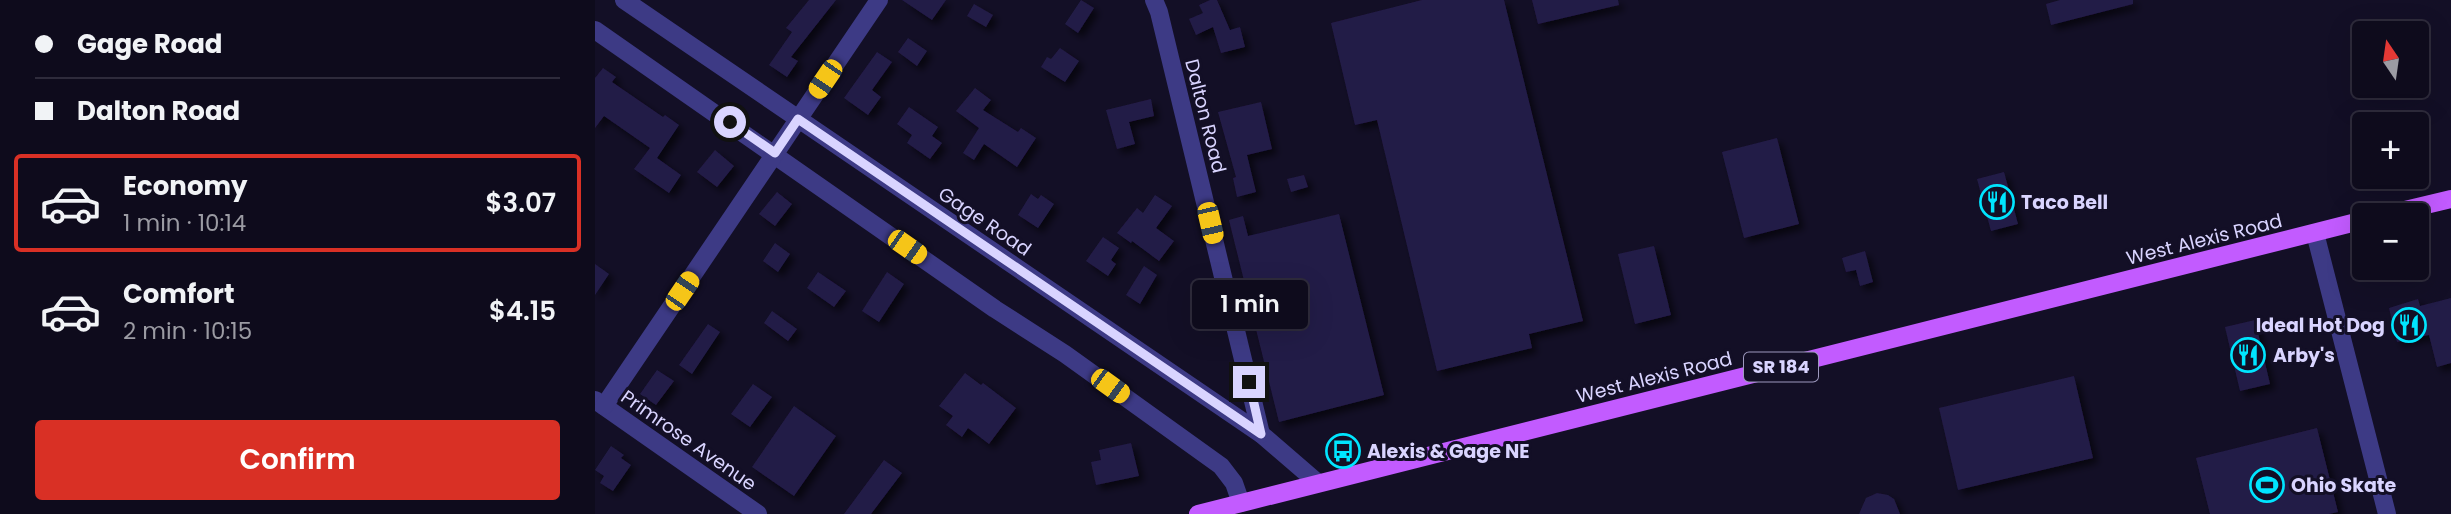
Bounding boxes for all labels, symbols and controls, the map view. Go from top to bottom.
north arrow [2352,21,2429,98]
map controls [2352,21,2429,280]
text: Gage Road [77,26,222,62]
car [805,56,846,102]
street label: Dalton Road [1178,56,1233,176]
text: Dalton Road [77,93,240,129]
route start [714,106,746,138]
button: + [2352,112,2429,189]
text: Economy [123,168,247,204]
icon: car [39,172,102,235]
street label: Gage Road [933,180,1037,262]
restaurant icon: Taco Bell [1978,183,2016,221]
text: $3.07 [486,185,556,221]
place label: Taco Bell [2021,189,2108,216]
car [1196,200,1225,246]
button: − [2352,203,2429,280]
text: 1 min · 10:14 [123,207,246,239]
street label: West Alexis Road [2123,207,2285,272]
car [884,226,931,268]
car [662,268,703,314]
text: Comfort [123,276,235,312]
icon: car [39,280,102,343]
callout: 1 min [1191,280,1307,330]
text: 1 min [1220,288,1280,320]
text: $4.15 [489,293,556,329]
restaurant icon: Ideal Hot Dog [2390,306,2428,344]
place label: Ideal Hot Dog [2256,312,2385,339]
text: 2 min · 10:15 [123,315,252,347]
restaurant icon: Arby's [2229,336,2267,374]
place label: Arby's [2273,342,2335,369]
street label: West Alexis Road [1573,345,1735,410]
road number: SR 184 [1744,352,1818,382]
car [1087,365,1134,407]
route end [1233,366,1265,398]
street label: Primrose Avenue [616,384,762,497]
button: Confirm [35,420,560,500]
bus stop icon: Alexis & Gage NE [1324,432,1362,470]
place label: Alexis & Gage NE [1367,438,1530,465]
sports icon: Ohio Skate [2248,466,2286,504]
place label: Ohio Skate [2291,472,2397,499]

